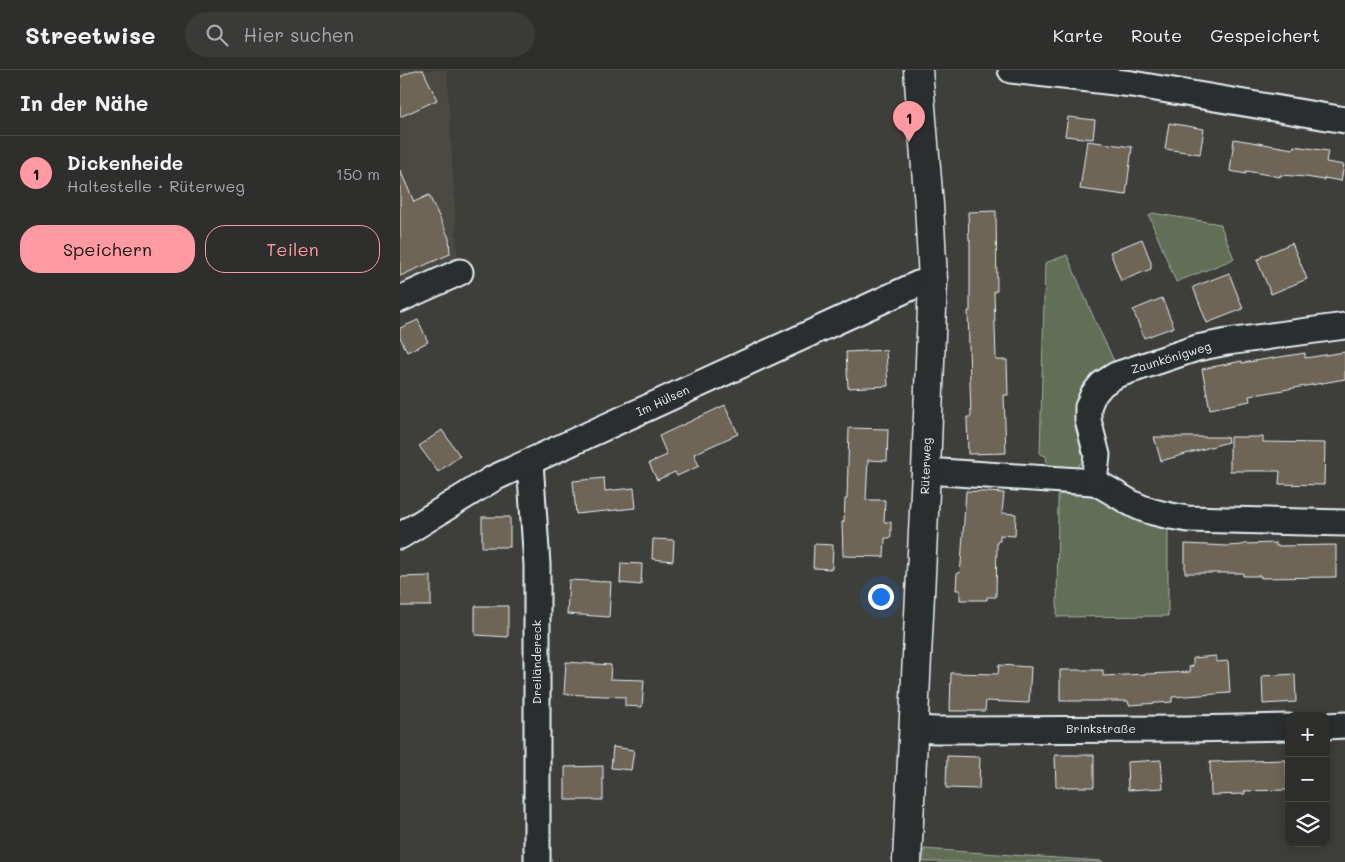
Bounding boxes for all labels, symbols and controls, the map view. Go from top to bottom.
search box [185,12,535,57]
text: Streetwise [25,19,155,50]
icon: search [203,21,231,49]
text: Hier suchen [243,22,354,47]
text: Karte [1053,23,1103,47]
text: Route [1131,23,1182,47]
text: Gespeichert [1210,23,1320,47]
text: In der Nähe [20,89,148,116]
pin: 1 [893,101,925,142]
text: Dickenheide [67,150,183,175]
text: 1 [32,163,40,184]
text: 150 m [336,163,380,184]
text: Haltestelle · Rüterweg [67,175,245,196]
button: Speichern [20,225,195,273]
button: Teilen [205,225,380,273]
street label: Zaunkönigweg [1129,337,1213,377]
street label: Im Hülsen [634,381,692,419]
street label: Rüterweg [916,437,934,495]
your location [868,584,894,610]
street label: Dreiländereck [528,620,544,704]
map controls [1285,712,1330,847]
button: + [1285,712,1330,757]
street label: Brinkstraße [1066,720,1136,736]
button: − [1285,757,1330,802]
button: layers [1285,802,1330,847]

